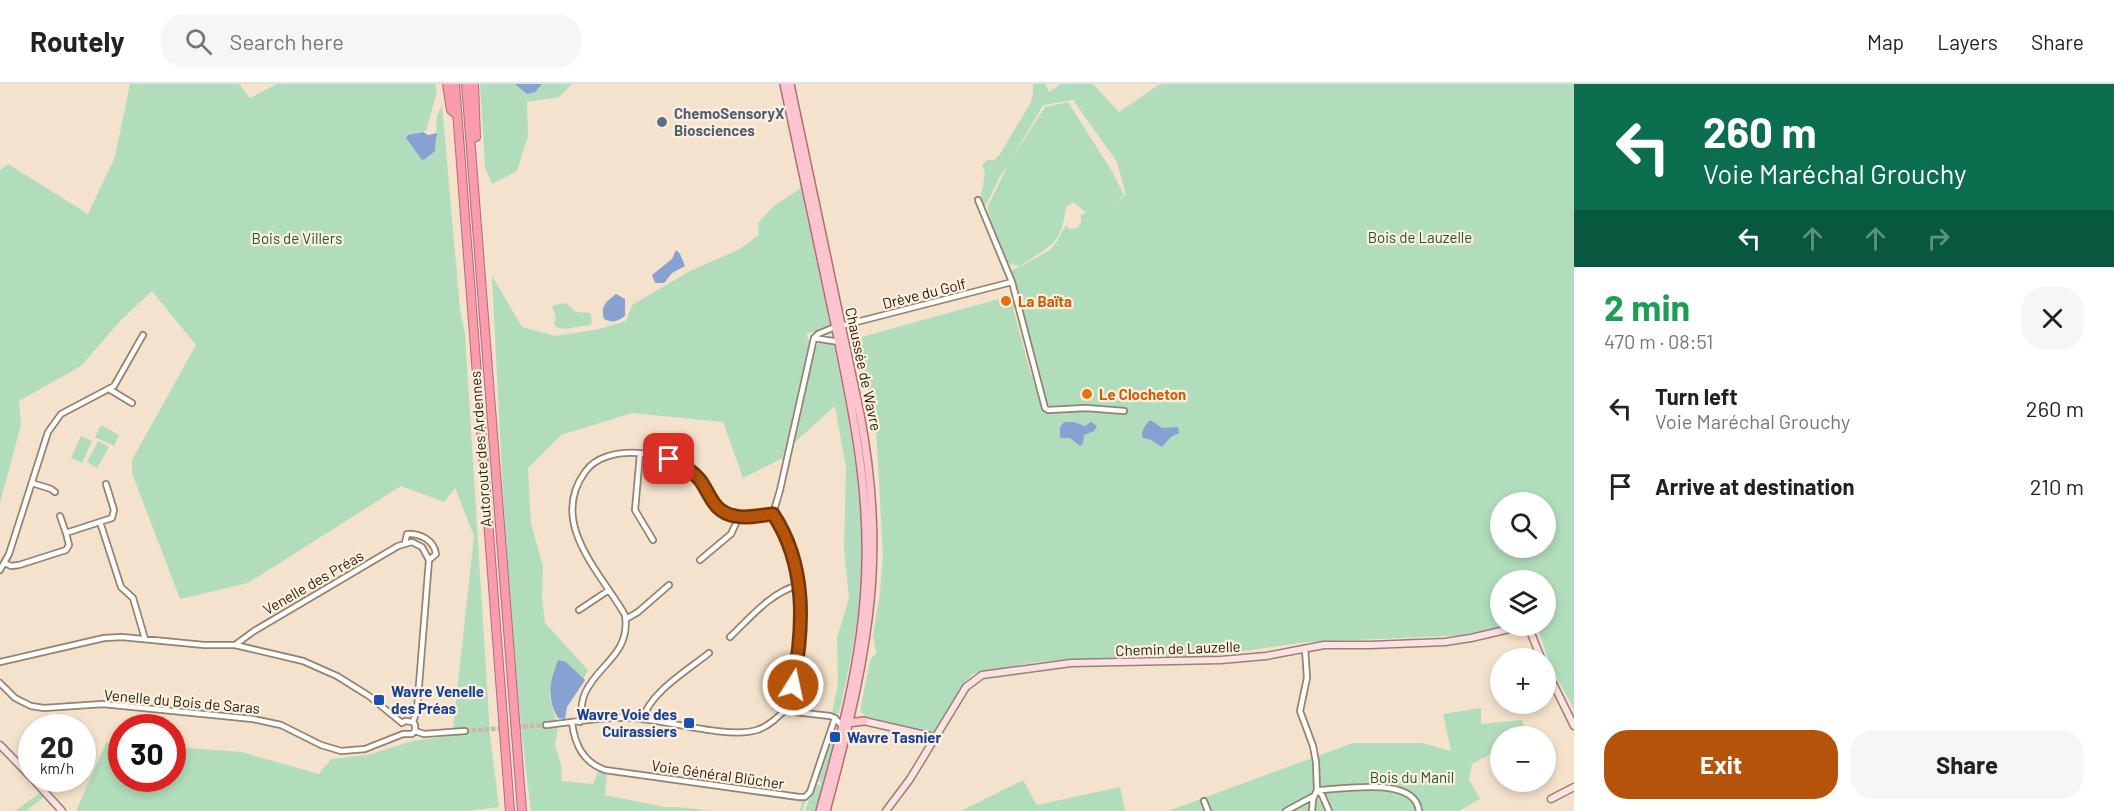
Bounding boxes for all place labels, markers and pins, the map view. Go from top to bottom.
place label: ChemoSensoryX Biosciences [674,104,785,139]
marker: ChemoSensoryX Biosciences [655,115,669,129]
place label: La Baïta [1018,292,1072,310]
marker: La Baïta [999,294,1013,308]
place label: Le Clocheton [1099,385,1186,403]
marker: Le Clocheton [1080,387,1094,401]
pin [643,433,694,484]
place label: Wavre Venelle des Préas [391,682,484,717]
marker: Wavre Venelle des Préas [372,693,386,707]
place label: Wavre Voie des Cuirassiers [577,705,677,740]
marker: Wavre Voie des Cuirassiers [682,716,696,730]
place label: Wavre Tasnier [847,728,941,746]
marker: Wavre Tasnier [828,730,842,744]

